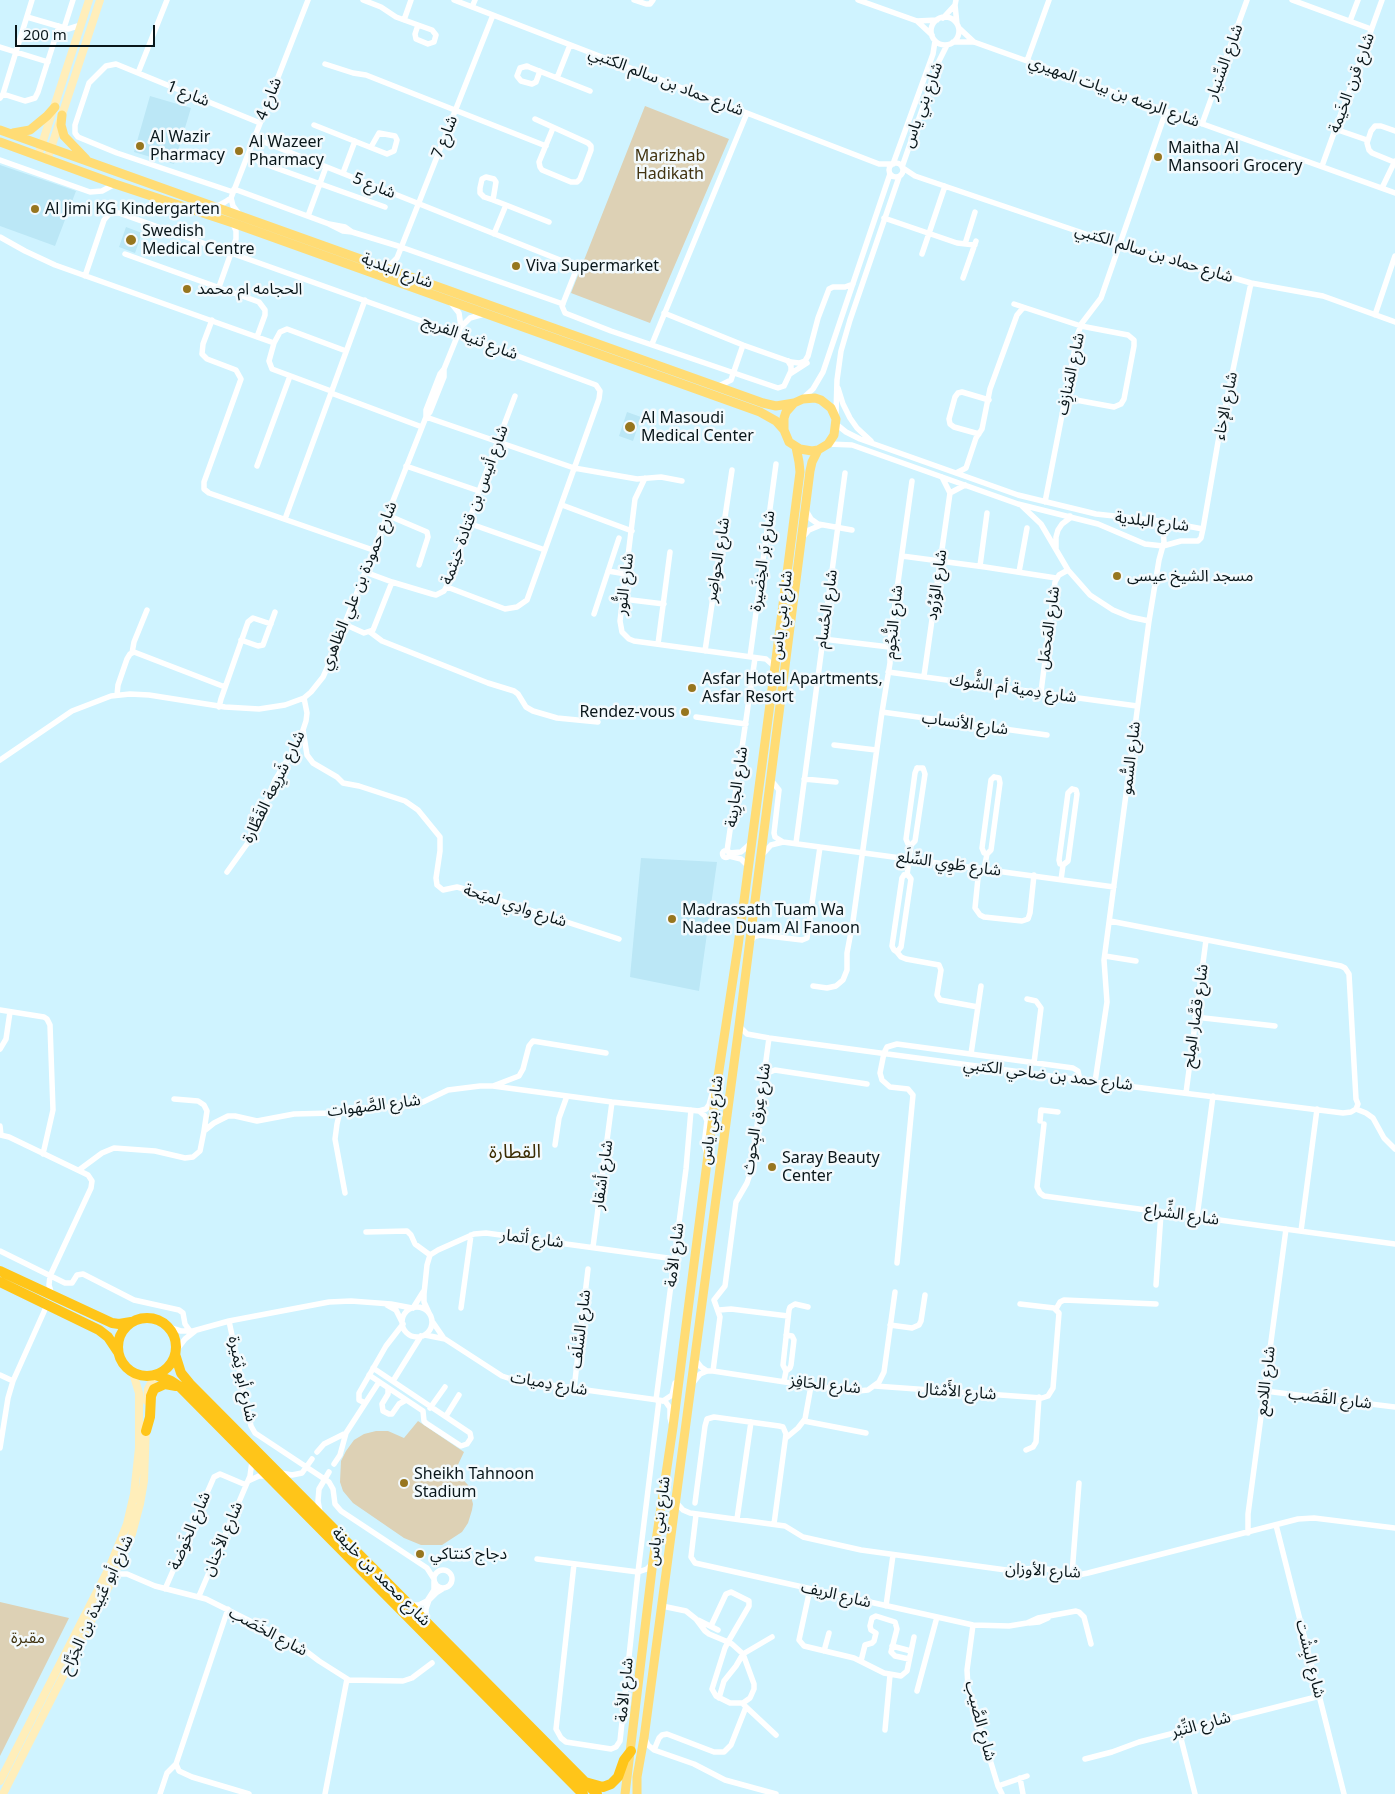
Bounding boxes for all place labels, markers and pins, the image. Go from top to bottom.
place label: Al Wazir Pharmacy [150,127,225,165]
place label: Al Wazeer Pharmacy [249,132,324,170]
place label: Maitha Al Mansoori Grocery [1168,138,1302,176]
marker: Al Wazir Pharmacy [134,140,146,152]
marker: Al Wazeer Pharmacy [233,145,245,157]
marker: Maitha Al Mansoori Grocery [1152,151,1164,163]
place label: Al Jimi KG Kindergarten [45,199,220,219]
marker: Al Jimi KG Kindergarten [29,203,41,215]
place label: Swedish Medical Centre [142,221,255,259]
marker: Swedish Medical Centre [124,233,138,247]
place label: Viva Supermarket [526,256,659,276]
marker: Viva Supermarket [510,260,522,272]
place label: الحجامه ام محمد [197,279,302,299]
marker: الحجامه ام محمد [181,283,193,295]
place label: Al Masoudi Medical Center [641,408,754,446]
marker: Al Masoudi Medical Center [623,420,637,434]
place label: مسجد الشيخ عيسى [1127,566,1253,586]
marker: مسجد الشيخ عيسى [1111,570,1123,582]
place label: Asfar Hotel Apartments, Asfar Resort [702,669,883,707]
marker: Asfar Hotel Apartments, Asfar Resort [686,682,698,694]
place label: Rendez-vous [579,702,675,722]
marker: Rendez-vous [679,706,691,718]
place label: Madrassath Tuam Wa Nadee Duam Al Fanoon [682,900,860,938]
marker: Madrassath Tuam Wa Nadee Duam Al Fanoon [666,913,678,925]
place label: Saray Beauty Center [782,1148,880,1186]
marker: Saray Beauty Center [766,1161,778,1173]
place label: Sheikh Tahnoon Stadium [414,1464,534,1502]
marker: Sheikh Tahnoon Stadium [398,1477,410,1489]
place label: دجاج كنتاكي [430,1544,507,1564]
marker: دجاج كنتاكي [414,1548,426,1560]

